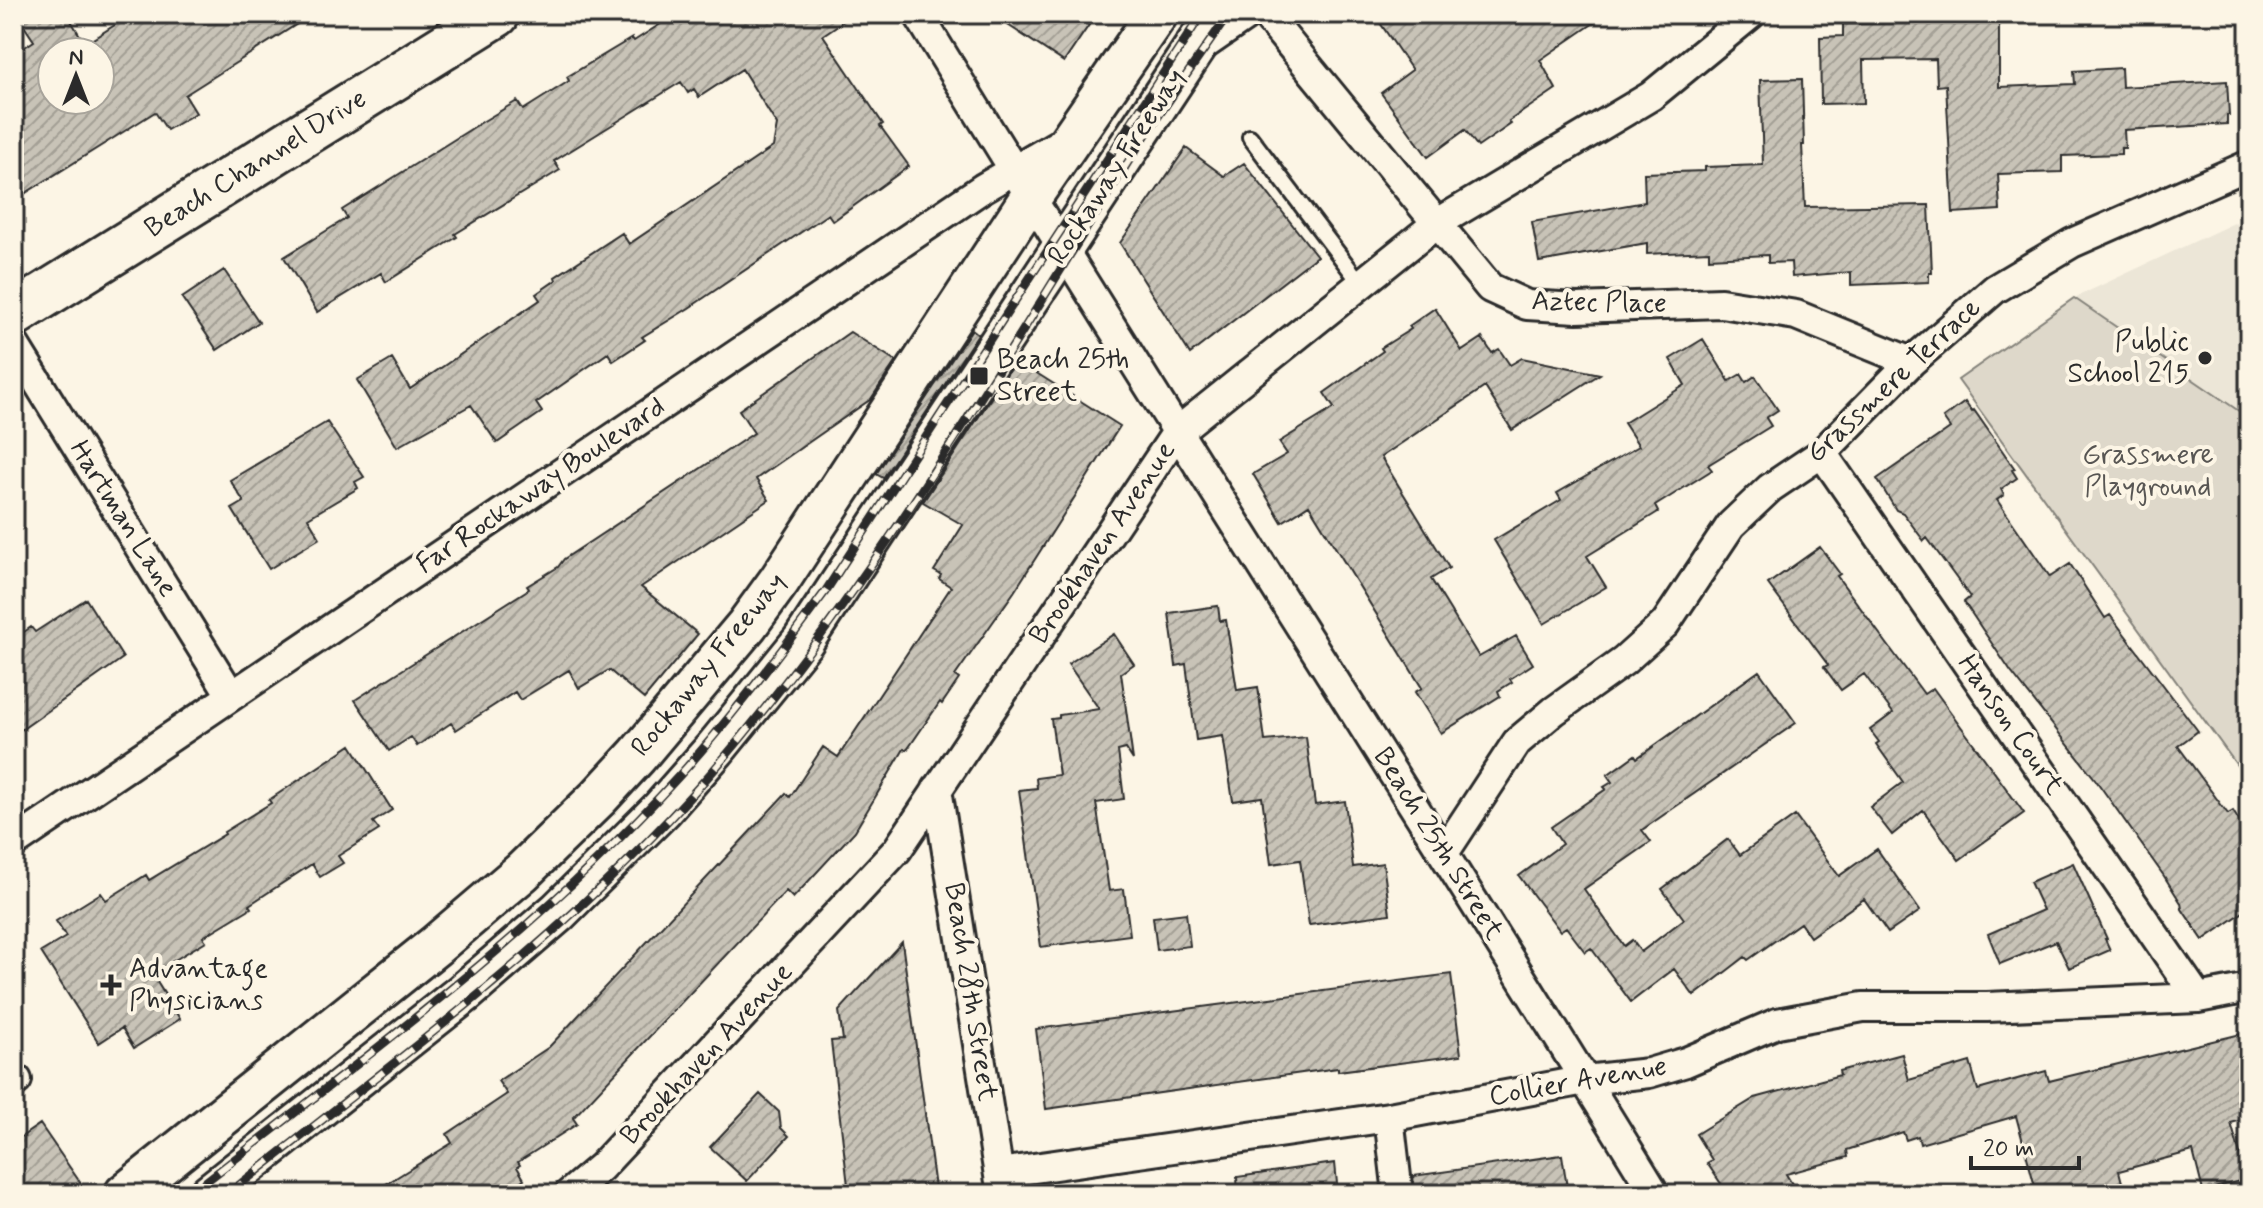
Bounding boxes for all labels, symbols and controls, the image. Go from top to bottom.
north arrow [36,36,116,116]
text: N [69,44,83,72]
street label: Rockaway Freeway [1040,62,1194,272]
street label: Beach Channel Drive [138,81,374,247]
street label: Aztec Place [1531,283,1667,323]
street label: Grassmere Terrace [1799,290,1989,472]
place label: Public School 215 [2068,324,2189,393]
place label: Beach 25th Street [997,342,1129,411]
marker: Public School 215 [2196,349,2214,367]
marker: Beach 25th Street [968,365,990,387]
street label: Far Rockaway Boulevard [409,389,673,583]
street label: Hartman Lane [60,434,186,604]
street label: Brookhaven Avenue [1021,434,1185,652]
park label: Grassmere Playground [2082,437,2214,506]
street label: Rockaway Freeway [623,565,795,765]
street label: Hanson Court [1948,648,2072,803]
street label: Beach 25th Street [1364,741,1512,948]
street label: Beach 28th Street [934,880,1006,1104]
place label: Advantage Physicians [129,951,268,1020]
street label: Brookhaven Avenue [613,955,801,1153]
marker: Advantage Physicians [100,974,122,996]
street label: Collier Avenue [1486,1048,1670,1116]
scale bar [1971,1120,2079,1170]
text: 20 m [1983,1134,2034,1165]

